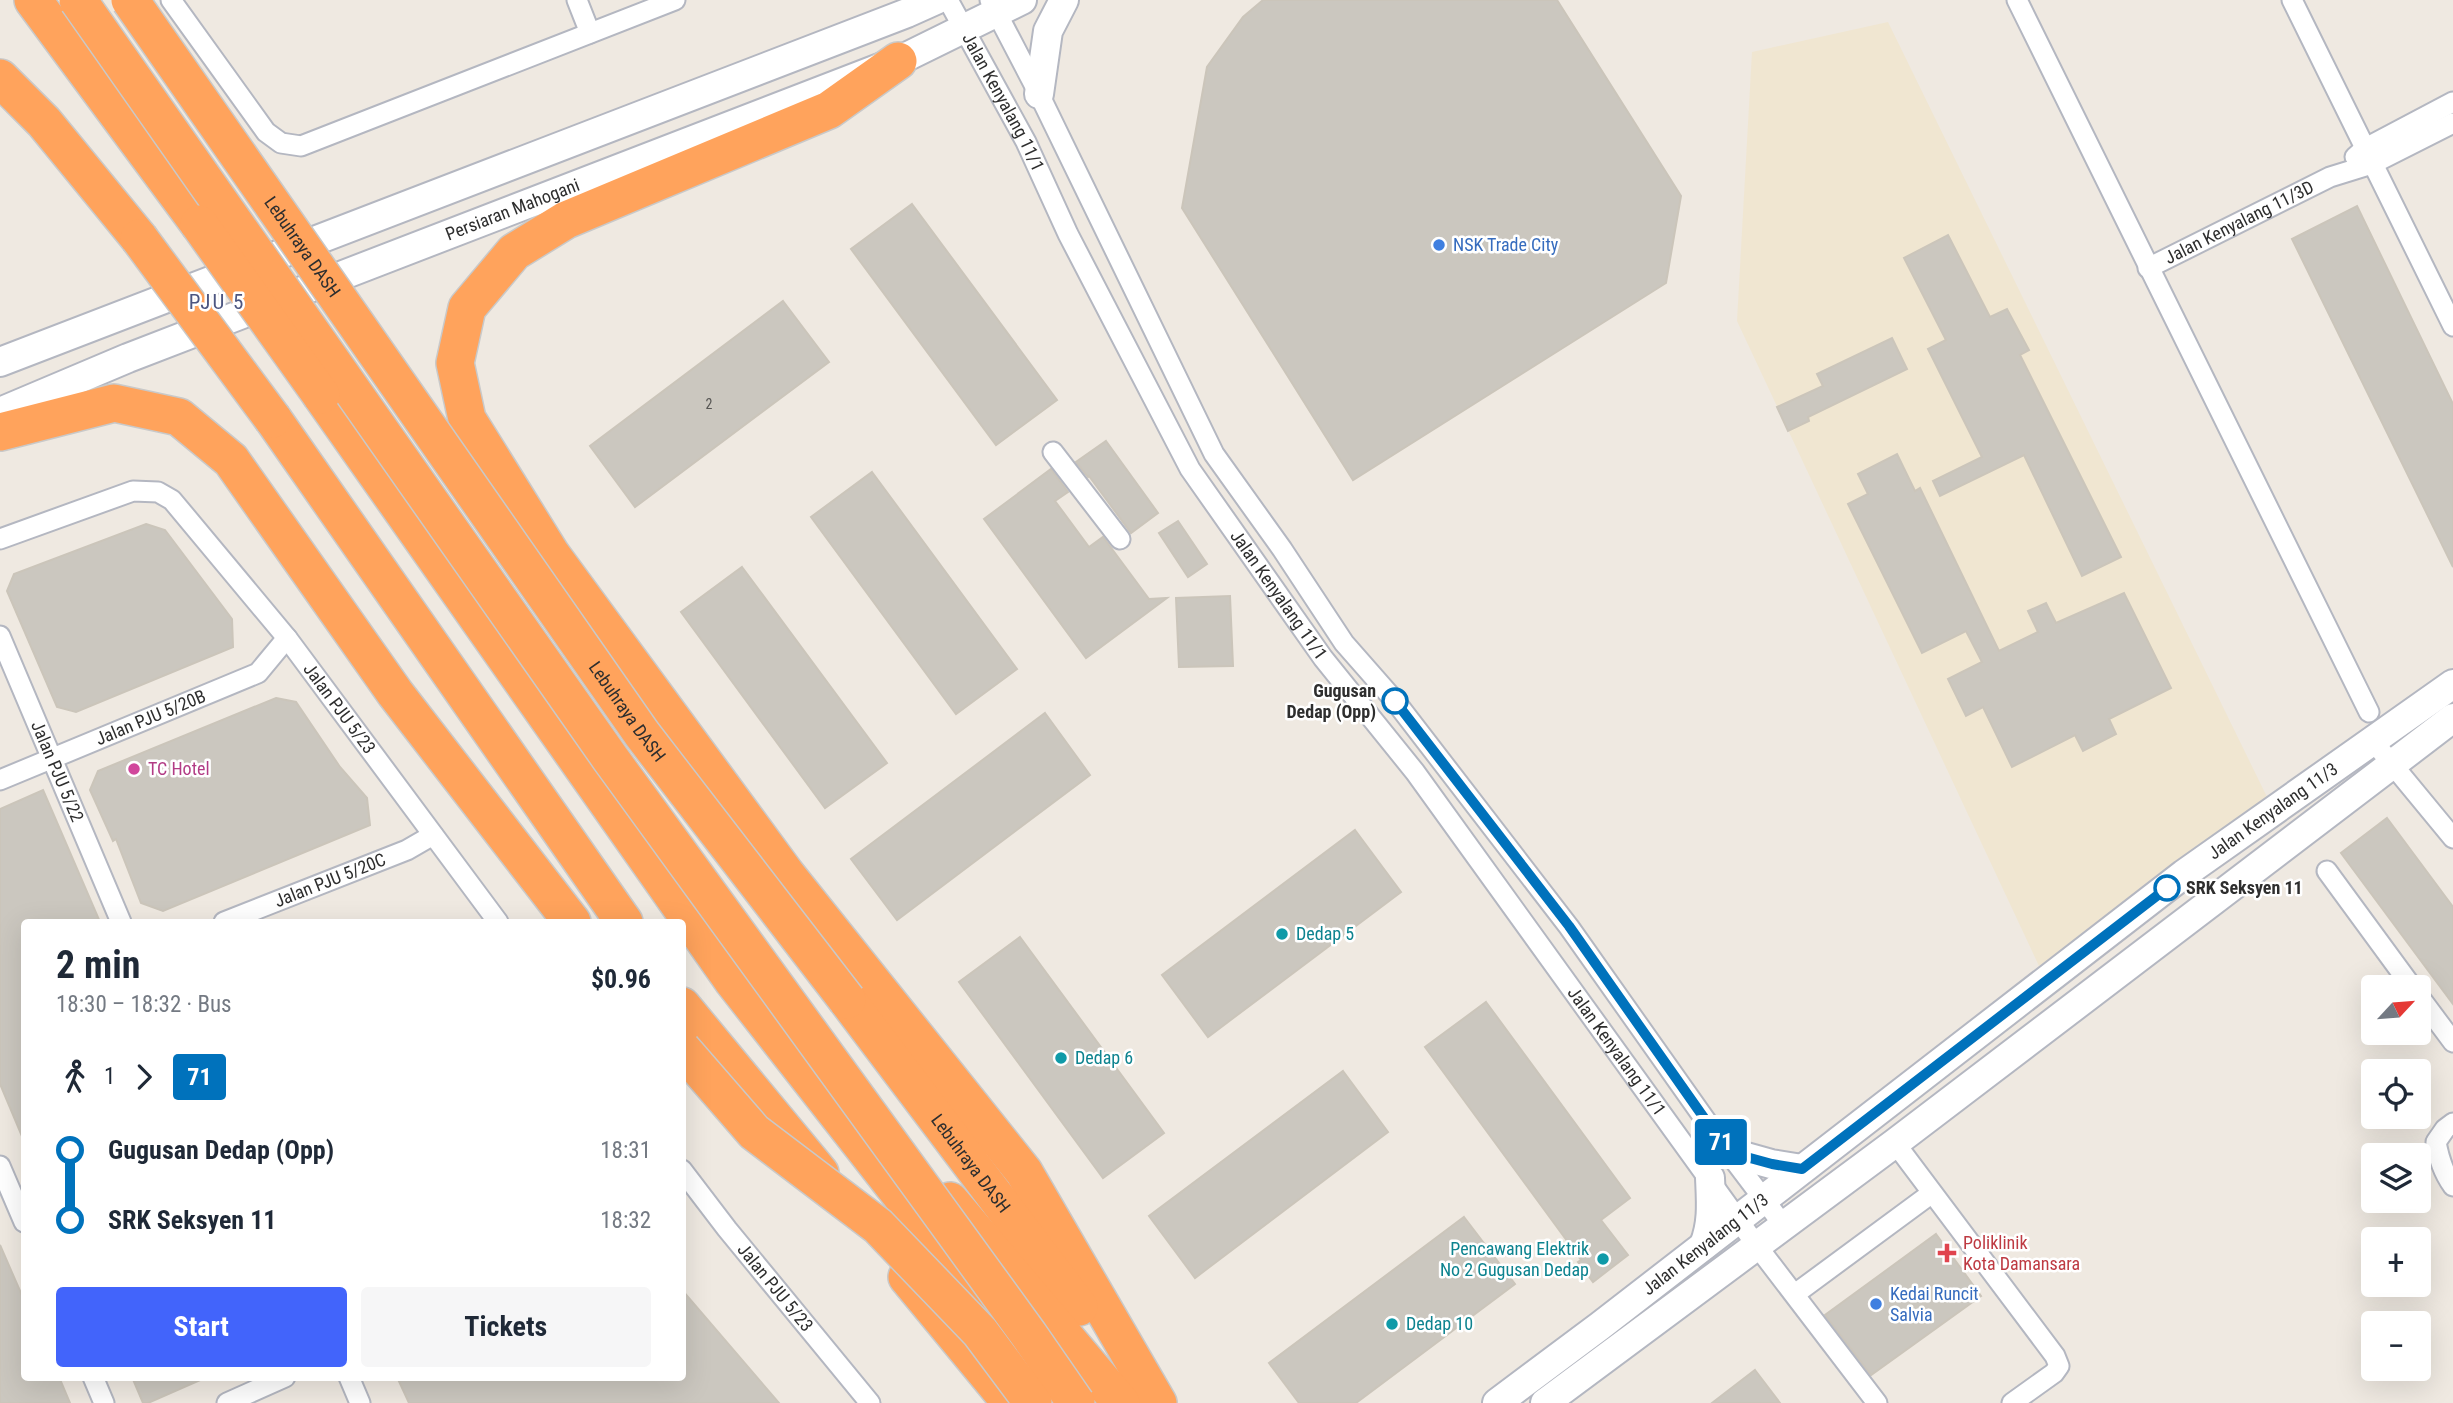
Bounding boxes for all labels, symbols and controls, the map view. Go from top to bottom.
street label: Jalan Kenyalang 11/1 [958,29,1049,174]
street label: Persiaran Mahogani [442,174,582,245]
street label: Jalan Kenyalang 11/3D [2161,176,2317,268]
street label: Lebuhraya DASH [260,192,345,301]
place label: NSK Trade City [1453,234,1559,255]
marker: NSK Trade City [1431,237,1447,253]
district label: PJU 5 [189,290,245,314]
house number: 2 [706,396,713,412]
street label: Jalan Kenyalang 11/1 [1226,526,1332,664]
street label: Lebuhraya DASH [585,657,670,766]
street label: Jalan PJU 5/23 [299,659,380,758]
place label: Gugusan Dedap (Opp) [1286,680,1376,723]
street label: Jalan PJU 5/20B [92,685,209,749]
marker: Gugusan Dedap (Opp) [1382,688,1408,714]
street label: Jalan PJU 5/22 [27,718,88,825]
place label: TC Hotel [148,758,210,779]
street label: Jalan Kenyalang 11/3 [2204,758,2341,864]
marker: TC Hotel [126,761,142,777]
street label: Jalan PJU 5/20C [271,848,389,911]
marker: SRK Seksyen 11 [2154,875,2180,901]
place label: SRK Seksyen 11 [2186,877,2303,898]
place label: Dedap 5 [1296,923,1354,944]
marker: Dedap 5 [1274,926,1290,942]
text: 2 min [56,943,140,987]
text: $0.96 [591,964,651,994]
north arrow [2361,975,2431,1045]
map controls [2361,975,2431,1381]
street label: Jalan Kenyalang 11/1 [1564,983,1670,1119]
text: 18:30 – 18:32 · Bus [56,991,232,1018]
place label: Dedap 6 [1075,1047,1133,1068]
marker: Dedap 6 [1053,1050,1069,1066]
icon: walk [56,1058,94,1096]
icon: forward [125,1058,163,1096]
button: locate [2361,1059,2431,1129]
text: 1 [104,1063,115,1090]
text: 71 [187,1063,212,1091]
street label: Lebuhraya DASH [927,1110,1015,1217]
line badge: 71 [1690,1119,1752,1165]
text: 71 [1709,1128,1733,1156]
text: Gugusan Dedap (Opp) [108,1135,334,1165]
text: 18:31 [600,1137,651,1164]
button: layers [2361,1143,2431,1213]
street label: Jalan Kenyalang 11/3 [1638,1189,1772,1299]
text: SRK Seksyen 11 [108,1205,276,1235]
text: 18:32 [600,1207,651,1234]
button: + [2361,1227,2431,1297]
place label: Poliklinik Kota Damansara [1963,1232,2080,1274]
place label: Pencawang Elektrik No 2 Gugusan Dedap [1440,1238,1589,1280]
street label: Jalan PJU 5/23 [733,1239,818,1335]
marker: Poliklinik Kota Damansara [1937,1243,1957,1263]
marker: Pencawang Elektrik No 2 Gugusan Dedap [1595,1251,1611,1267]
place label: Kedai Runcit Salvia [1890,1283,1979,1325]
button: Start [56,1287,347,1367]
button: Tickets [361,1287,651,1367]
marker: Kedai Runcit Salvia [1868,1296,1884,1312]
button: − [2361,1311,2431,1381]
place label: Dedap 10 [1406,1313,1473,1334]
marker: Dedap 10 [1384,1316,1400,1332]

